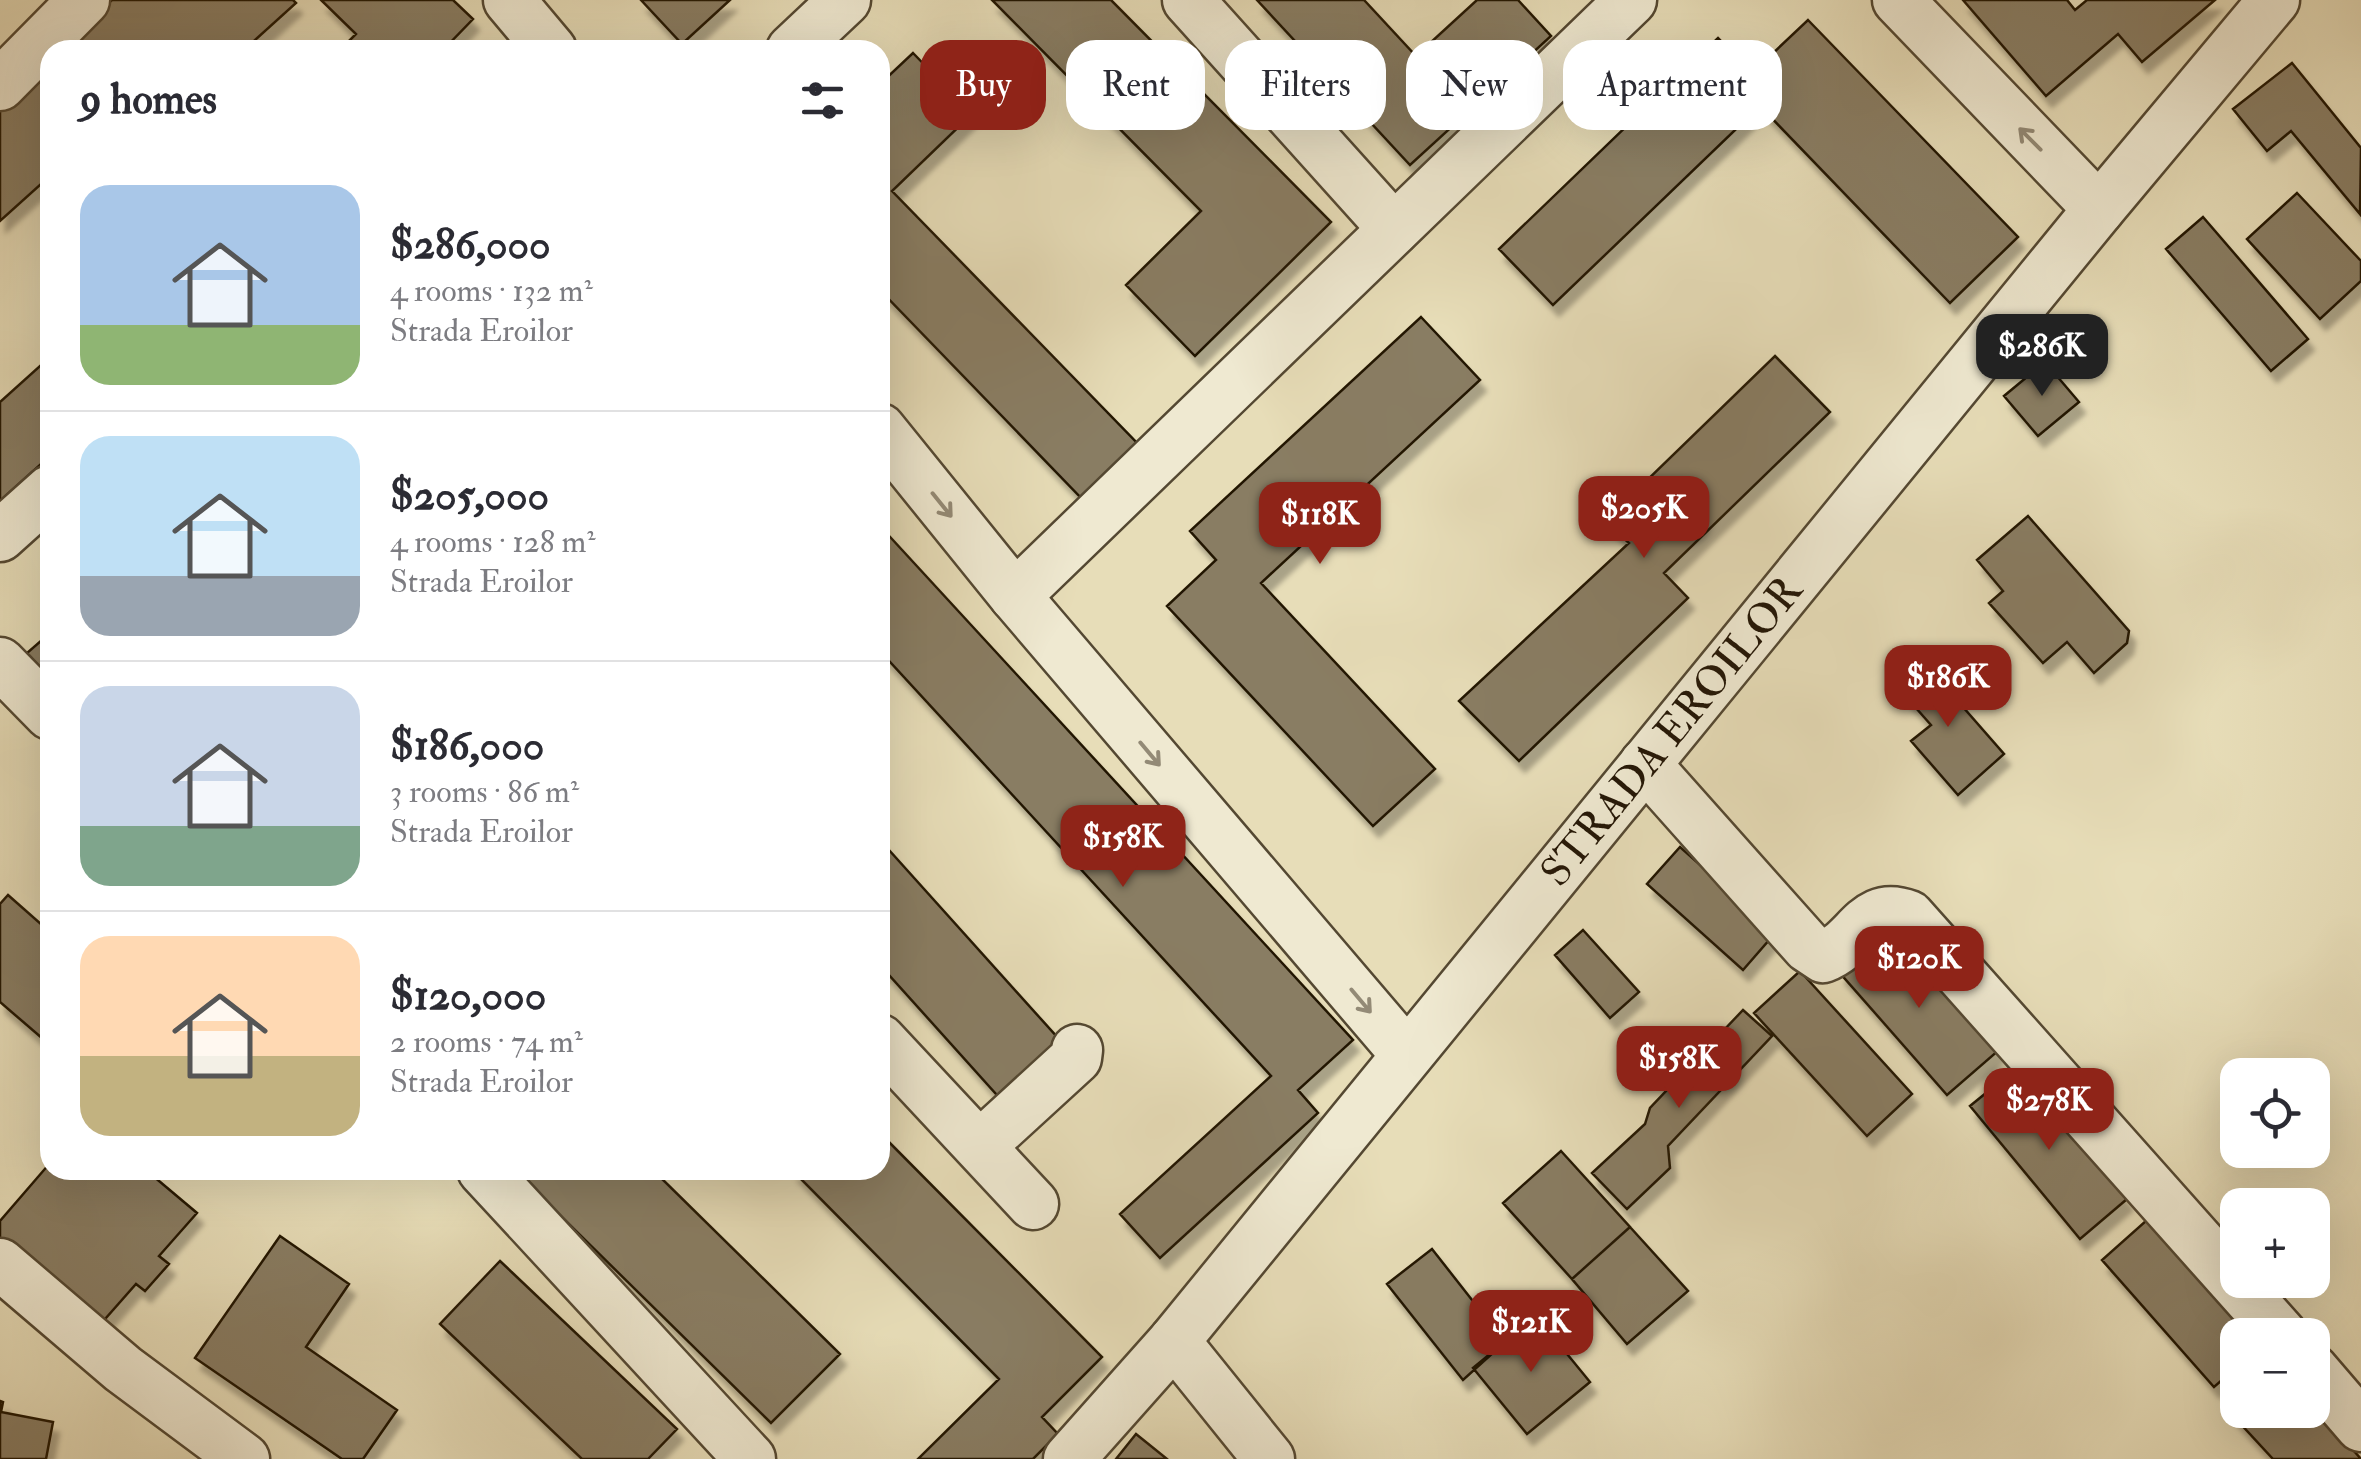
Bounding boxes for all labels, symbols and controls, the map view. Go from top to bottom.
chip: Buy [920,40,1046,130]
chip: Rent [1066,40,1205,130]
chip: Filters [1225,40,1386,130]
chip: New [1406,40,1543,130]
chip: Apartment [1563,40,1782,130]
icon: filters [795,73,850,128]
text: 9 homes [80,74,217,126]
one-way arrow [2019,128,2043,152]
text: $286,000 [390,219,551,271]
icon: home [160,225,280,345]
text: 4 rooms · 132 m² [390,271,593,311]
text: Strada Eroilor [390,311,573,351]
pin: $286K [1972,314,2112,399]
text: $286K [1998,326,2086,366]
text: $205,000 [390,470,549,522]
icon: home [160,476,280,596]
pin: $205K [1574,476,1714,561]
pin: $118K [1250,482,1390,567]
text: $205K [1600,488,1688,528]
one-way arrow [931,491,952,518]
text: $118K [1281,494,1359,534]
text: 4 rooms · 128 m² [390,522,595,562]
text: Strada Eroilor [390,562,573,602]
street label: STRADA EROILOR [1530,565,1815,897]
pin: $186K [1878,645,2018,730]
text: $186K [1906,657,1990,697]
text: $186,000 [390,720,544,772]
icon: home [160,726,280,846]
one-way arrow [1139,741,1162,766]
text: 3 rooms · 86 m² [390,772,579,812]
pin: $158K [1053,805,1193,890]
text: Strada Eroilor [390,812,573,852]
text: $158K [1083,817,1163,857]
pin: $120K [1849,926,1989,1011]
text: $120K [1877,938,1961,978]
text: $120,000 [390,970,546,1022]
icon: home [160,976,280,1096]
one-way arrow [1350,988,1372,1014]
text: 2 rooms · 74 m² [390,1022,583,1062]
pin: $158K [1609,1026,1749,1111]
text: $158K [1639,1038,1719,1078]
map controls [2220,1058,2330,1428]
button: locate [2220,1058,2330,1168]
text: Strada Eroilor [390,1062,573,1102]
pin: $278K [1979,1068,2119,1153]
text: $278K [2006,1080,2092,1120]
button: + [2220,1188,2330,1298]
pin: $121K [1461,1290,1601,1375]
text: $121K [1491,1302,1571,1342]
button: − [2220,1318,2330,1428]

